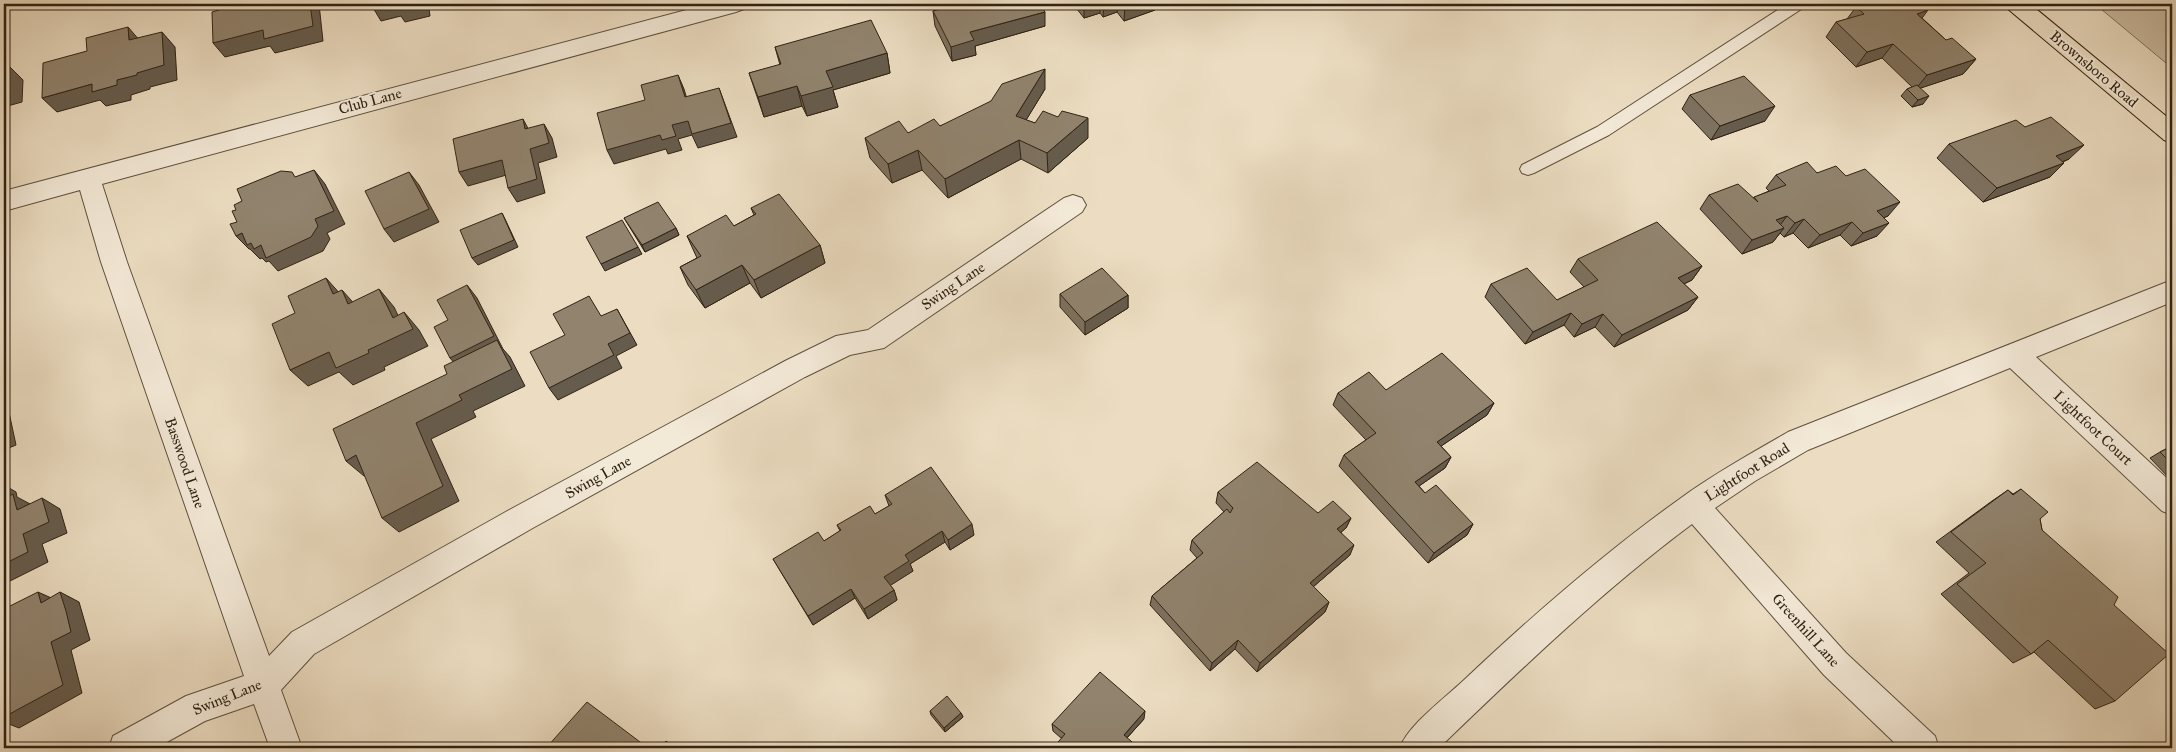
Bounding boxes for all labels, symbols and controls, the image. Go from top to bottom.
street label: Brownsboro Road [2046,27,2142,111]
street label: Club Lane [337,84,403,118]
street label: Swing Lane [918,258,988,314]
street label: Lightfoot Court [2050,387,2137,470]
street label: Basswood Lane [161,415,209,511]
street label: Lightfoot Road [1701,439,1793,505]
street label: Swing Lane [562,452,634,502]
street label: Greenhill Lane [1768,590,1844,670]
street label: Swing Lane [190,675,264,719]

